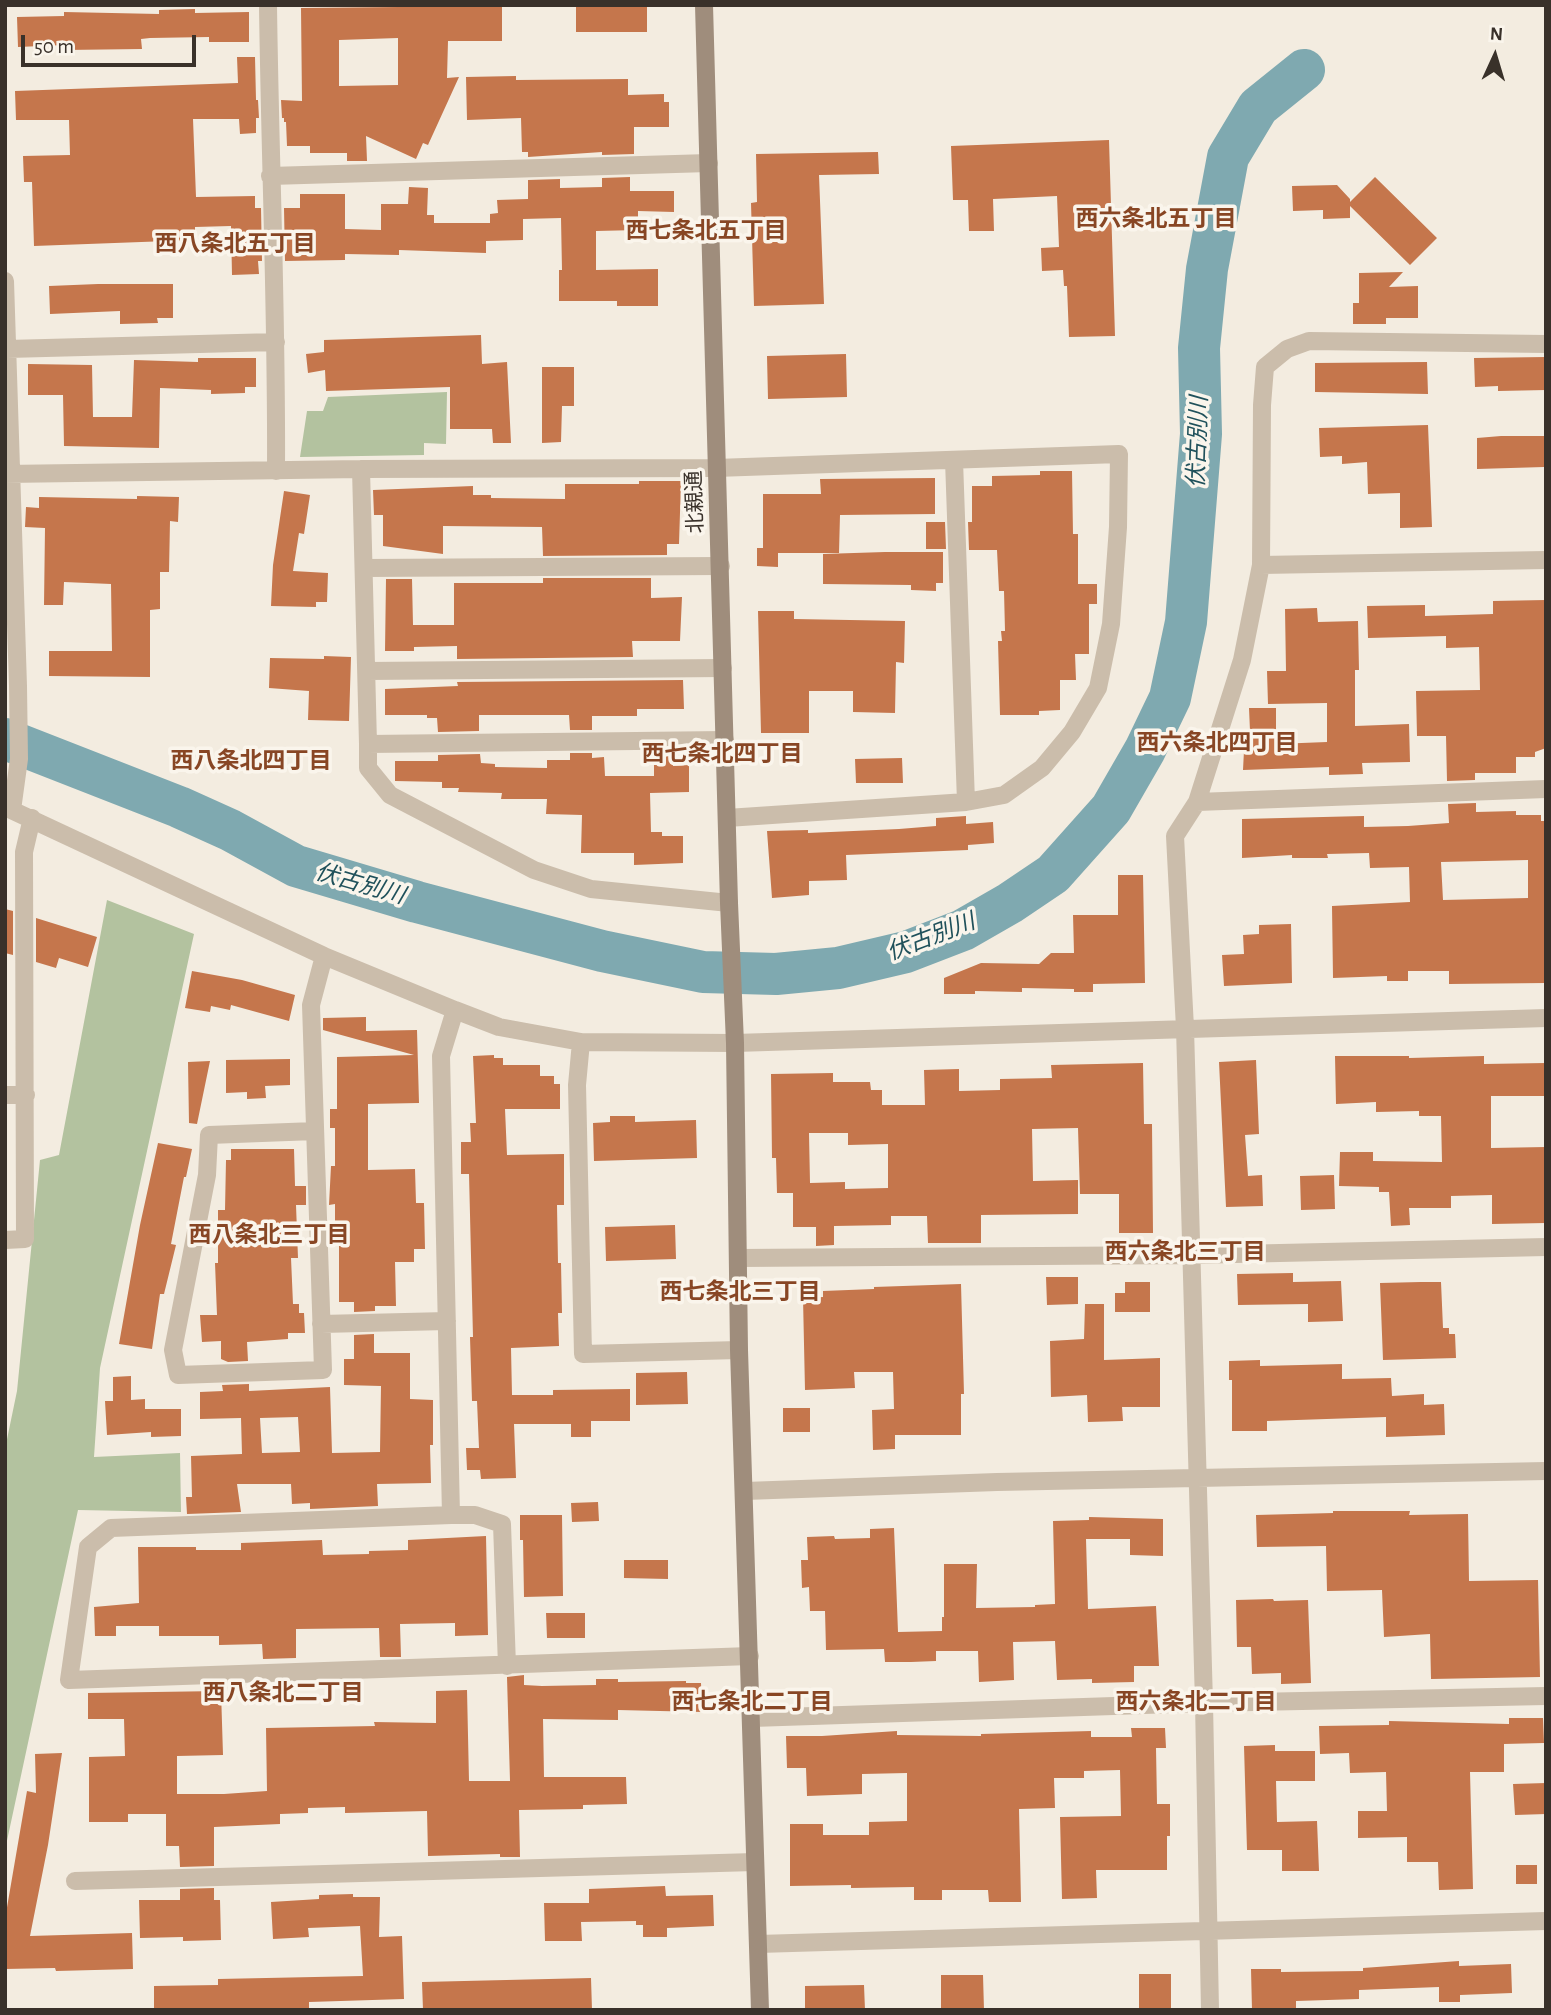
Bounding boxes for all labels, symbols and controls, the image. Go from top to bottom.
scale bar [24,21,200,65]
north arrow [1460,21,1530,91]
text: N [1489,25,1504,44]
text: 50 m [34,36,74,57]
district label: 西六条北五丁目 [1076,205,1236,233]
district label: 西七条北五丁目 [626,217,786,245]
district label: 西八条北五丁目 [155,230,315,258]
water label: 伏古別川 [1183,396,1213,488]
street label: 北親通 [681,470,709,534]
district label: 西六条北四丁目 [1137,729,1297,757]
district label: 西七条北四丁目 [642,740,802,768]
district label: 西八条北四丁目 [171,747,331,775]
water label: 伏古別川 [312,858,408,910]
water label: 伏古別川 [883,908,979,966]
district label: 西八条北三丁目 [189,1221,349,1249]
district label: 西六条北三丁目 [1105,1238,1265,1266]
district label: 西七条北三丁目 [660,1278,820,1306]
district label: 西八条北二丁目 [203,1679,363,1707]
district label: 西七条北二丁目 [672,1688,832,1716]
district label: 西六条北二丁目 [1116,1688,1276,1716]

